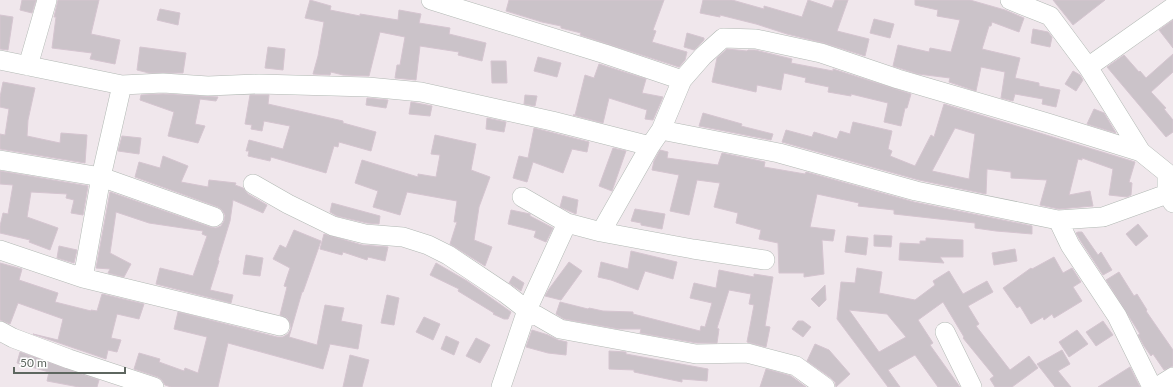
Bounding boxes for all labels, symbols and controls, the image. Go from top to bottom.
scale bar [14,349,125,375]
text: 50 m [20,355,47,370]

